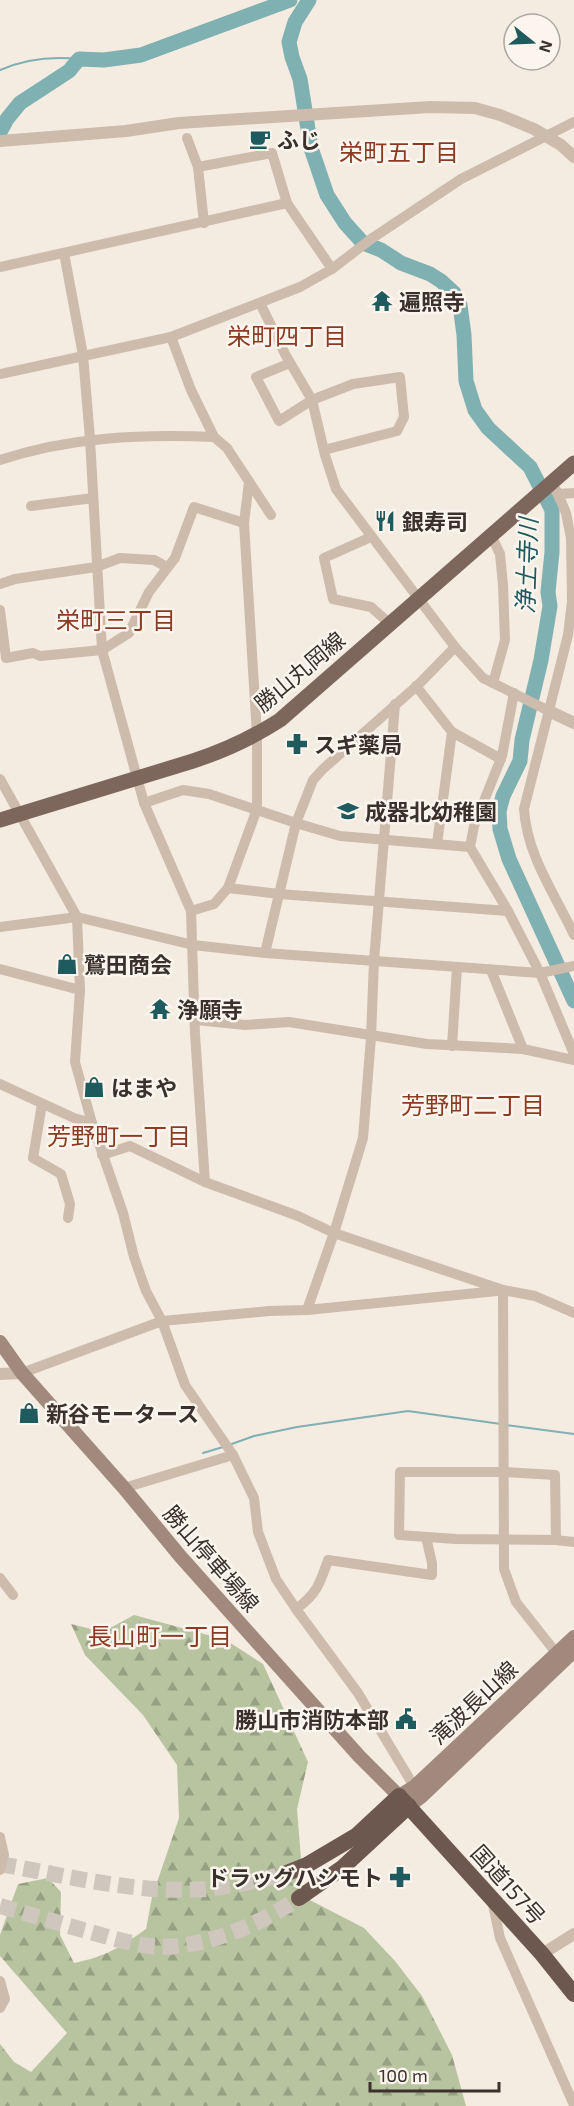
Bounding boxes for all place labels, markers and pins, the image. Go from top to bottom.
place label: ふじ [277,126,321,152]
cafe icon: ふじ [248,127,272,151]
place label: 遍照寺 [399,288,465,314]
temple icon: 遍照寺 [370,289,394,313]
place label: 銀寿司 [402,508,468,534]
restaurant icon: 銀寿司 [373,509,397,533]
place label: スギ薬局 [314,731,402,757]
pharmacy icon: スギ薬局 [285,732,309,756]
place label: 成器北幼稚園 [365,798,497,824]
school or university icon: 成器北幼稚園 [336,799,360,823]
place label: 鷲田商会 [84,951,172,977]
shop icon: 鷲田商会 [55,952,79,976]
place label: 浄願寺 [177,996,243,1022]
temple icon: 浄願寺 [148,997,172,1021]
place label: はまや [111,1074,177,1100]
shop icon: はまや [82,1075,106,1099]
place label: 新谷モータース [46,1400,199,1426]
shop icon: 新谷モータース [17,1401,41,1425]
place label: 勝山市消防本部 [235,1706,389,1732]
public building icon: 勝山市消防本部 [394,1707,418,1731]
place label: ドラッグハシモト [207,1864,383,1890]
pharmacy icon: ドラッグハシモト [388,1865,412,1889]

